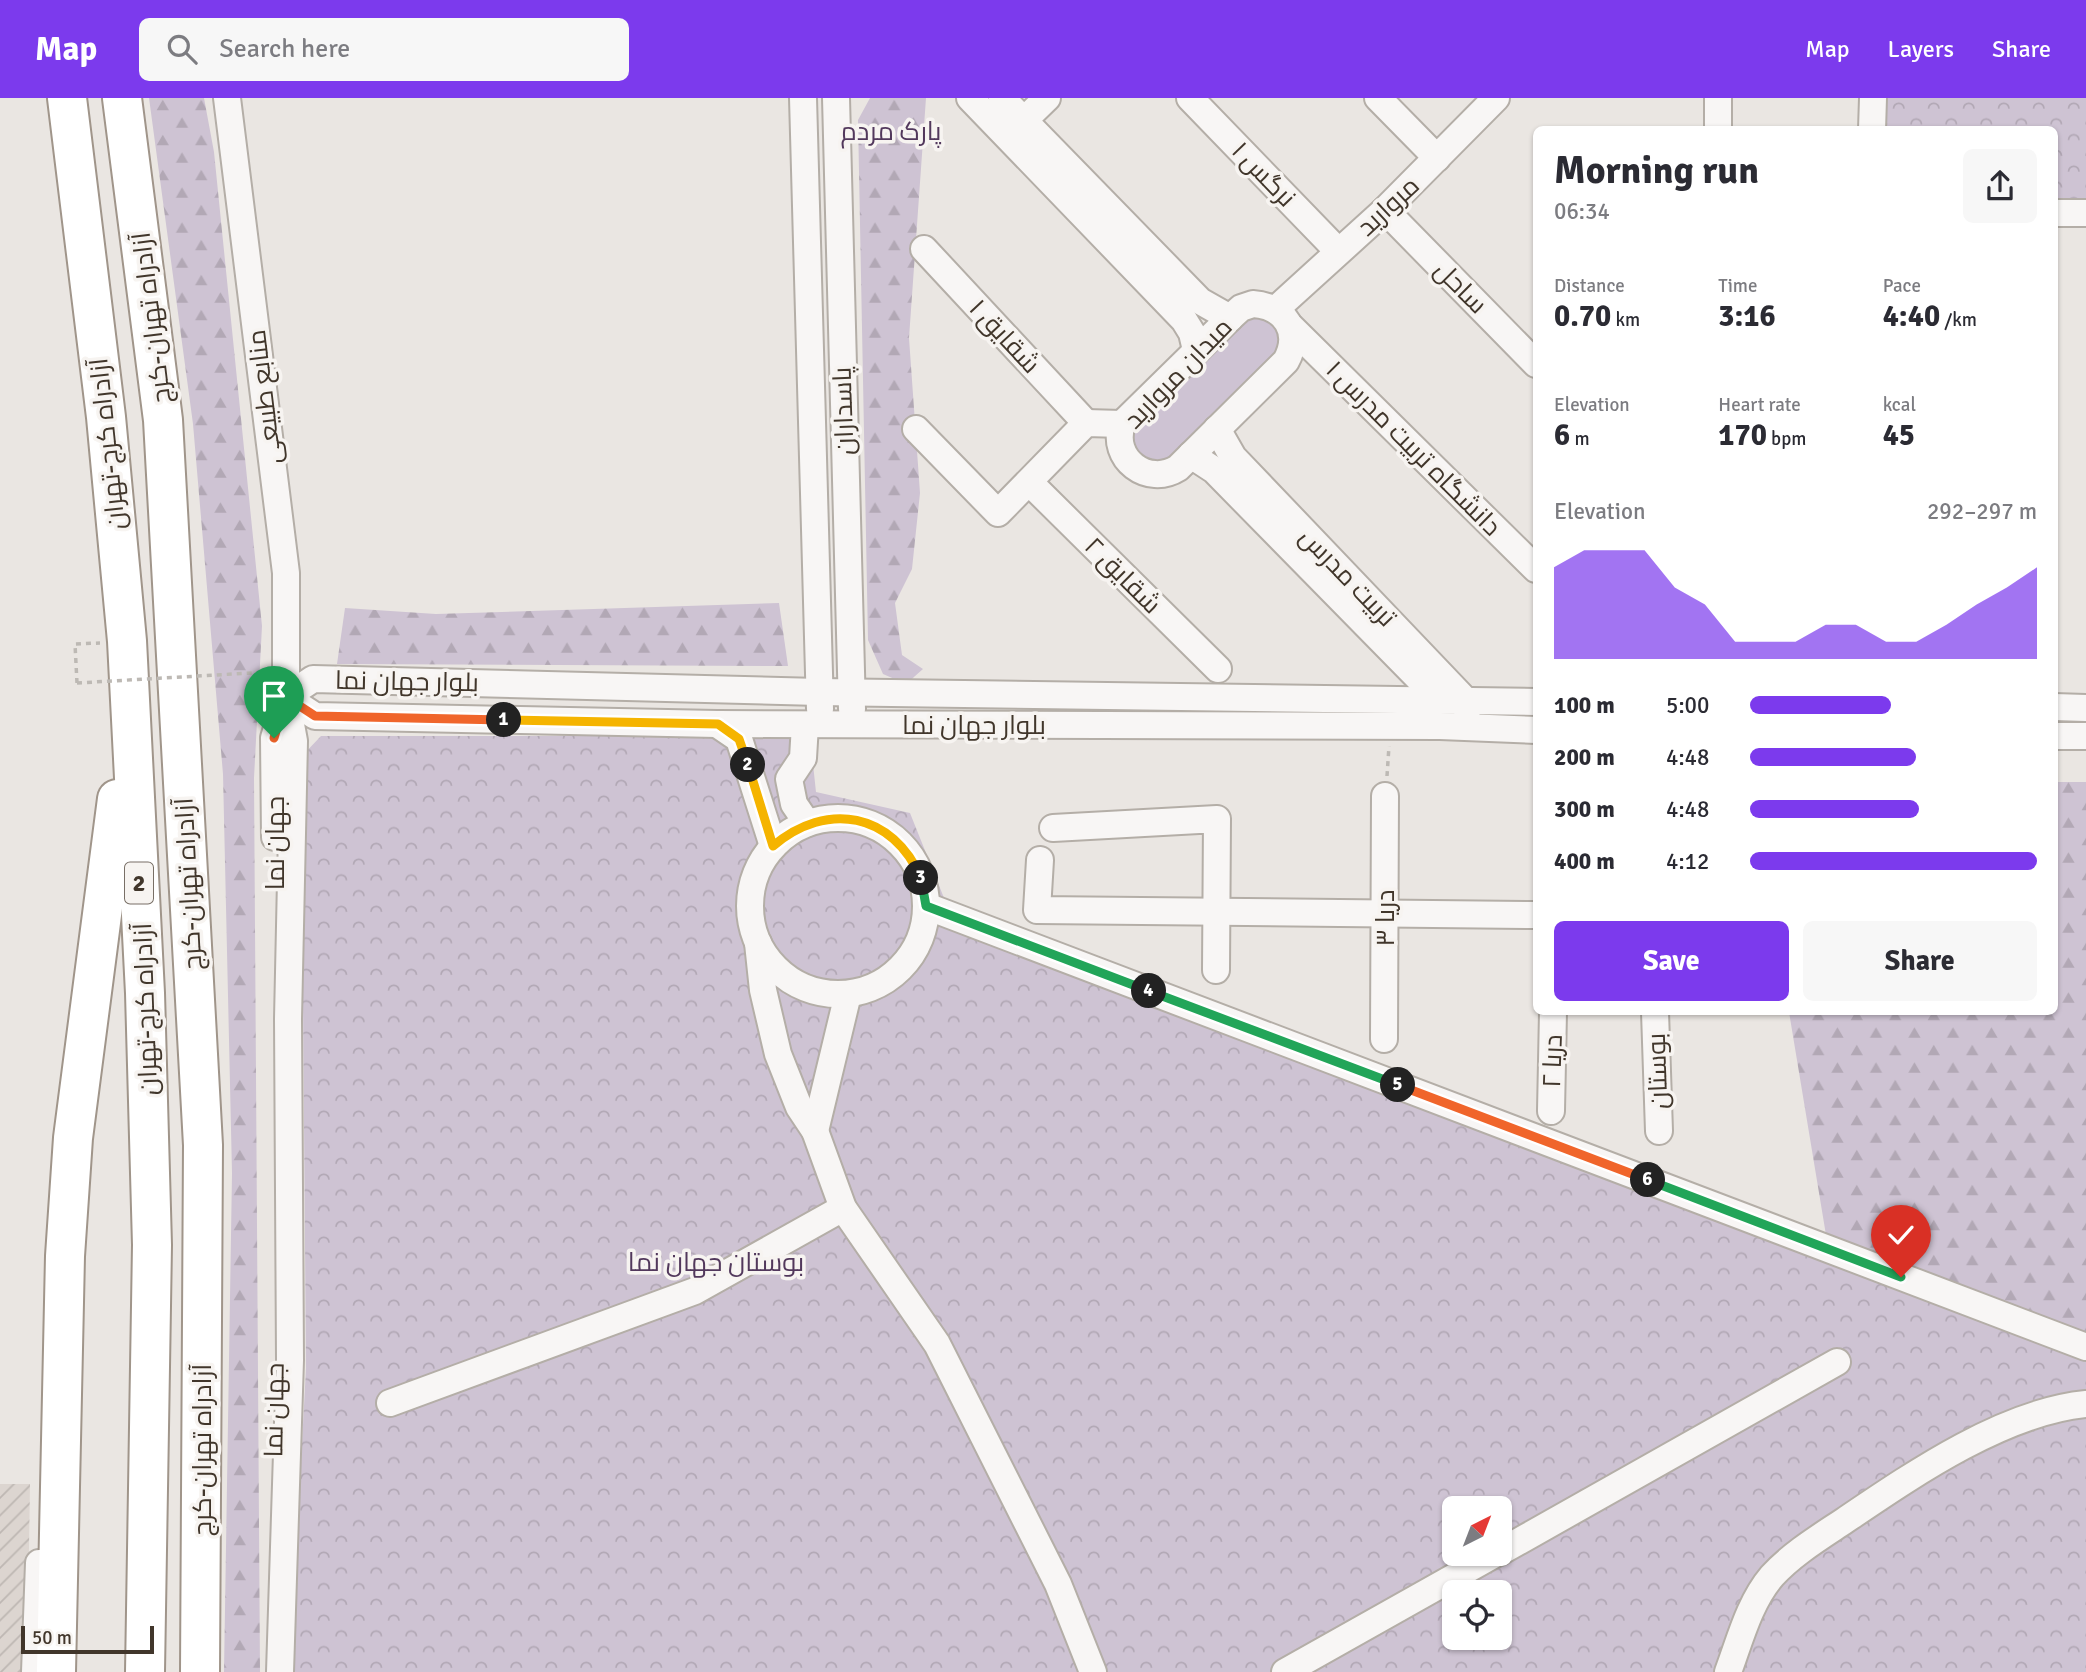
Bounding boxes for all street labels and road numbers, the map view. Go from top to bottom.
street label: نرگس ۱ [1225,135,1302,214]
street label: مروارید [1351,170,1426,243]
street label: آزادراه تهران-کرج [126,230,178,405]
street label: ساحل [1427,255,1493,321]
street label: شقایق ۱ [962,293,1047,380]
street label: میدان مروارید [1118,312,1239,436]
street label: منابع طبیعی [241,328,289,466]
street label: ۱ دانشگاه تربیت مدرس [1319,354,1508,543]
street label: آزادراه کرج-تهران [83,356,133,531]
street label: پاسداران [826,366,862,456]
street label: تربیت مدرس [1292,522,1402,634]
street label: شقایق ۲ [1077,531,1167,621]
street label: بلوار جهان نما [335,665,479,699]
street label: بلوار جهان نما [902,710,1046,742]
street label: جهان نما [260,796,292,890]
street label: آزادراه تهران-کرج [169,797,209,971]
road number: 2 [125,862,153,904]
street label: دریا ۳ [1370,889,1402,947]
street label: آزادراه کرج-تهران [127,922,165,1096]
street label: بوستان [1641,1032,1675,1110]
street label: دریا ۲ [1536,1034,1570,1088]
street label: جهان نما [258,1363,292,1458]
street label: آزادراه تهران-کرج [187,1364,219,1536]

